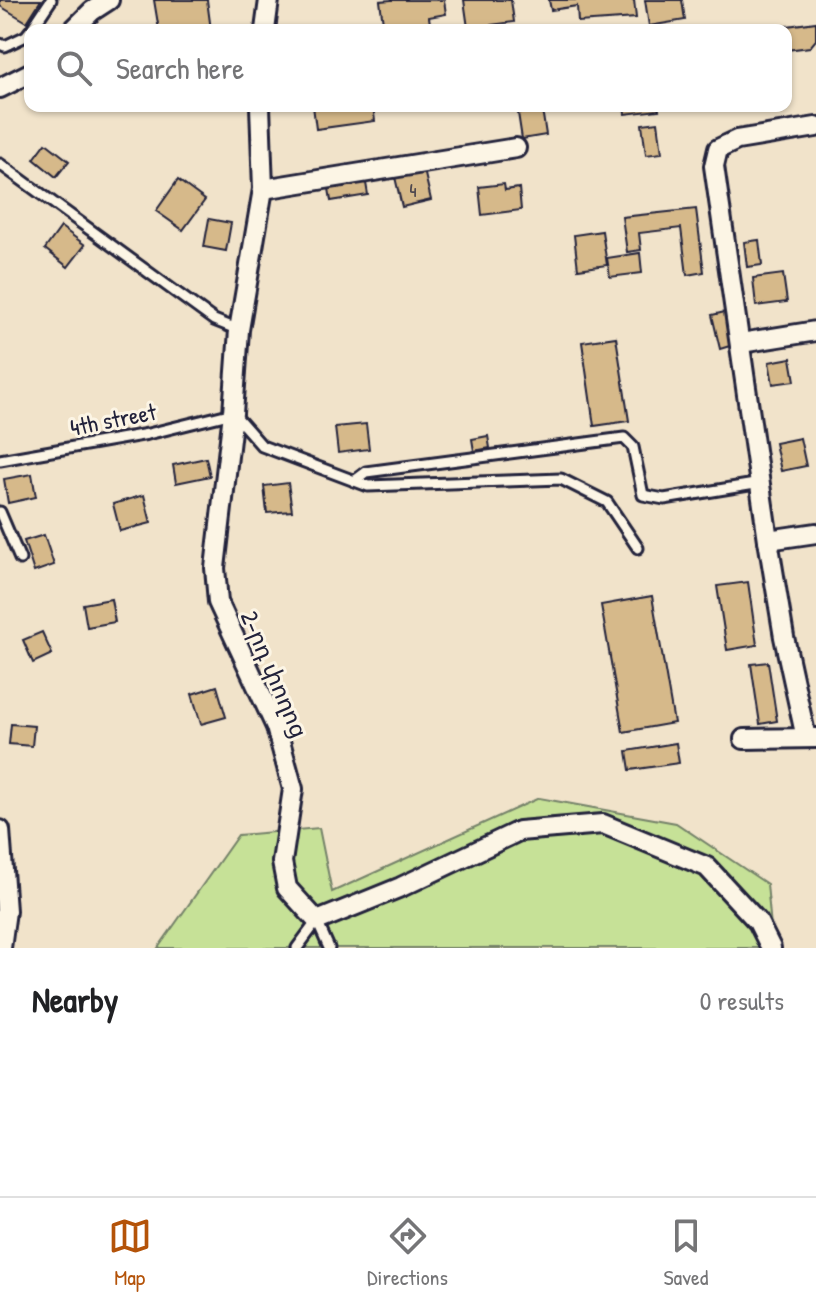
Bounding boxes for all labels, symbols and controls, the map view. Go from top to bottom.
search box [24,24,792,112]
icon: search [52,46,96,90]
text: Search here [116,48,244,88]
house number: 4 [409,176,417,203]
street label: 4th street [67,395,159,443]
street label: 2-րդ փողոց [234,605,316,743]
text: Nearby [32,977,118,1023]
text: 0 results [700,983,784,1018]
tab: Map [108,1214,152,1292]
tab: Directions [367,1214,448,1292]
tab: Saved [663,1214,708,1292]

